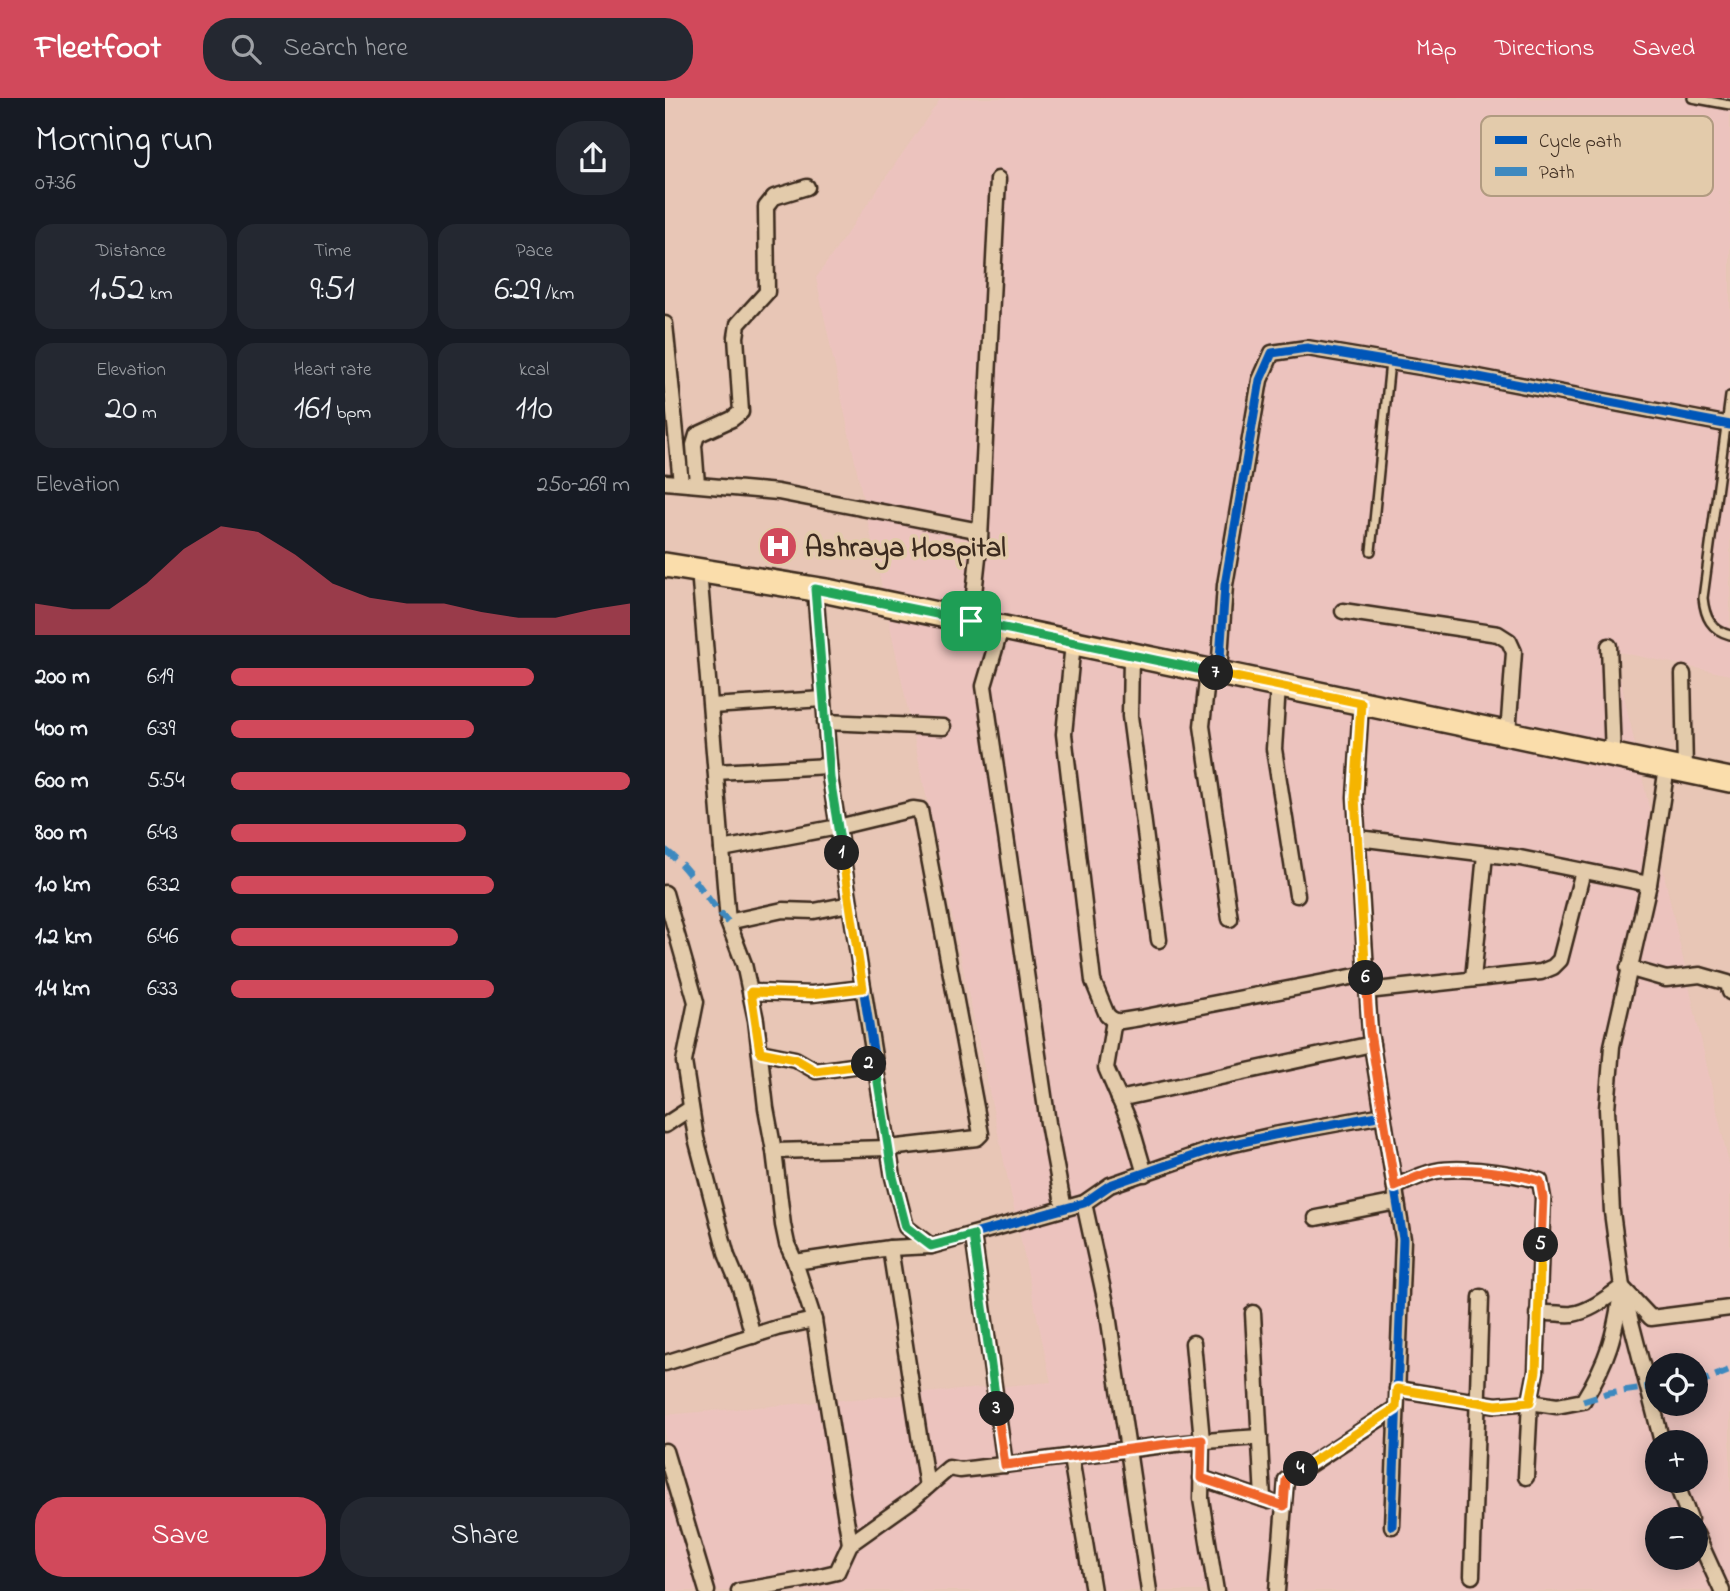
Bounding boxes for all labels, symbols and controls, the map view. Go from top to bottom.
search box [203,18,693,81]
text: Fleetfoot [35,25,161,73]
icon: search [227,30,265,68]
text: Search here [283,30,408,68]
text: Map [1416,32,1457,67]
text: Directions [1495,32,1594,67]
text: Saved [1632,32,1695,67]
text: Morning run [35,113,213,169]
legend [1481,116,1713,196]
button: share [556,121,630,195]
text: Cycle path [1539,129,1621,157]
text: Path [1539,160,1575,187]
text: 07:36 [35,167,76,200]
text: Distance [96,238,166,265]
text: Time [314,238,351,265]
text: Pace [516,238,553,265]
text: 1.52 [89,265,145,316]
text: 9:51 [310,265,355,316]
text: 6:29 [494,265,540,316]
text: km [145,281,173,308]
text: /km [540,281,574,308]
text: Elevation [96,357,166,384]
text: Heart rate [294,357,371,384]
text: kcal [519,357,549,384]
text: 20 [105,384,137,435]
text: 161 [294,384,331,435]
text: 110 [515,384,553,435]
text: m [137,400,157,427]
text: bpm [331,400,371,427]
text: Elevation [35,469,120,502]
text: 250–269 m [537,469,630,502]
hospital icon: Ashraya Hospital [757,525,799,567]
place label: Ashraya Hospital [805,529,1006,570]
pin [941,591,1001,651]
icon: arrive [952,602,990,640]
pin: 7 [1199,656,1233,690]
text: 7 [1212,659,1219,686]
text: 200 m [35,661,90,694]
text: 6:19 [147,661,173,694]
text: 400 m [35,713,88,746]
text: 6:39 [147,713,176,746]
text: 600 m [35,765,89,798]
text: 5:54 [147,765,185,798]
text: 800 m [35,817,87,850]
text: 6:43 [147,817,178,850]
pin: 1 [825,836,859,870]
text: 1 [838,839,845,866]
text: 1.0 km [35,869,91,902]
text: 6:32 [147,869,180,902]
text: 1.2 km [35,921,92,954]
text: 6:46 [147,921,179,954]
pin: 6 [1349,960,1383,996]
text: 6 [1361,964,1370,991]
text: 1.4 km [35,973,90,1006]
text: 6:33 [147,973,178,1006]
pin: 2 [851,1046,887,1082]
text: 2 [864,1050,873,1077]
pin: 5 [1523,1228,1559,1262]
text: 5 [1535,1231,1546,1258]
map controls [1645,1353,1708,1570]
button: locate [1645,1353,1708,1416]
pin: 3 [979,1392,1015,1426]
text: 3 [993,1395,1000,1422]
button: + [1645,1430,1708,1493]
pin: 4 [1283,1452,1319,1486]
text: 4 [1297,1455,1304,1482]
button: Save [35,1497,326,1577]
button: Share [340,1497,630,1577]
button: − [1645,1507,1708,1570]

